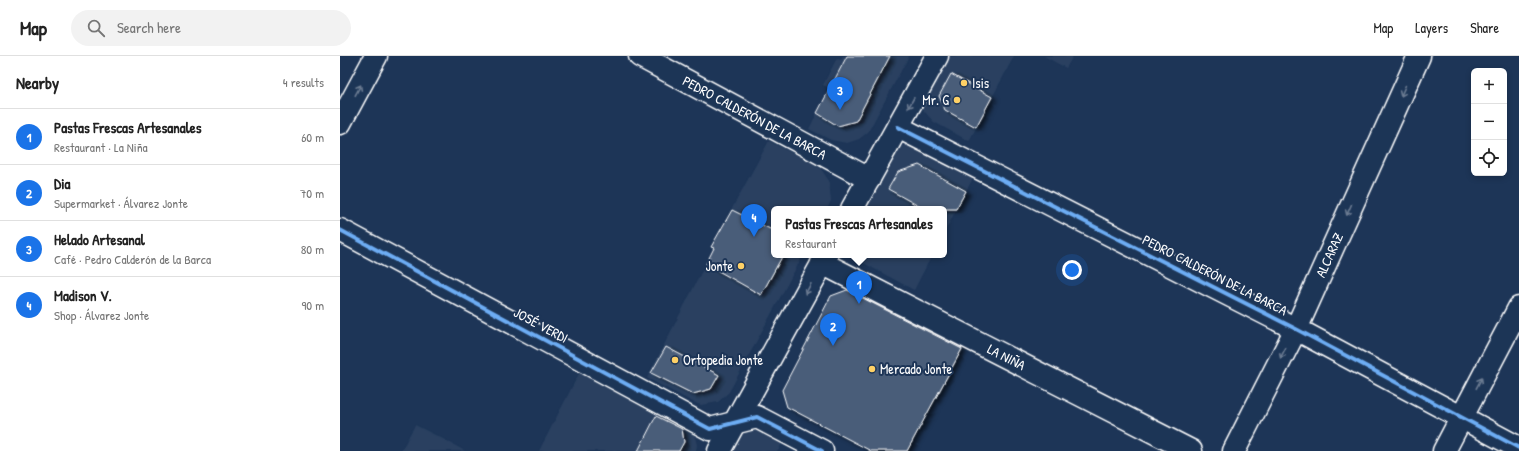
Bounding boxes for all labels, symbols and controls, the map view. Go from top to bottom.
search box [71,10,351,46]
text: Map [20,15,47,41]
icon: search [85,17,107,39]
text: Search here [117,17,181,38]
text: Map [1373,18,1393,37]
text: Layers [1415,18,1448,37]
text: Share [1470,18,1499,37]
map controls [1471,68,1507,176]
button: + [1471,68,1507,104]
text: Nearby [16,71,59,94]
street label: PEDRO CALDERÓN DE LA BARCA [679,71,830,164]
text: 4 results [283,73,324,91]
place label: Isis [972,73,989,92]
pin: 3 [827,77,853,110]
marker: Isis [959,78,969,88]
one-way arrow [355,84,363,96]
one-way arrow [1399,85,1406,97]
place label: Mr. G [922,90,949,109]
marker: Mr. G [952,95,962,105]
one-way arrow [907,96,915,108]
button: − [1471,104,1507,140]
text: Pastas Frescas Artesanales [54,117,201,138]
text: 1 [27,128,31,146]
text: 60 m [301,128,324,146]
text: Restaurant · La Niña [54,138,148,156]
button: locate [1471,140,1507,176]
text: Dia [54,173,70,194]
text: 2 [26,184,32,202]
text: 70 m [300,184,324,202]
text: Supermarket · Álvarez Jonte [54,194,188,212]
pin: 4 [741,204,767,237]
one-way arrow [1345,204,1352,216]
popup [771,206,947,258]
text: Pastas Frescas Artesanales [785,213,933,234]
text: Helado Artesanal [54,229,145,250]
street label: PEDRO CALDERÓN DE LA BARCA [1139,230,1291,320]
street label: ALCARAZ [1311,230,1347,280]
text: Restaurant [785,234,837,252]
text: 3 [26,240,32,258]
text: 80 m [301,240,324,258]
text: Café · Pedro Calderón de la Barca [54,250,211,268]
place label: Jonte [705,256,733,275]
your location [1062,260,1082,280]
marker: Jonte [736,261,746,271]
pin: 1 [846,271,872,304]
one-way arrow [804,283,811,295]
text: Madison V. [54,285,112,306]
text: 4 [27,296,31,314]
text: 90 m [302,296,324,314]
street label: JOSÉ VERDI [511,302,572,347]
text: Shop · Álvarez Jonte [54,306,149,324]
pin: 2 [820,313,846,346]
street label: LA NIÑA [984,339,1029,374]
one-way arrow [1279,347,1286,359]
place label: Ortopedia Jonte [683,350,763,370]
marker: Ortopedia Jonte [670,355,680,365]
place label: Mercado Jonte [880,359,952,378]
marker: Mercado Jonte [867,364,877,374]
one-way arrow [1476,377,1484,389]

